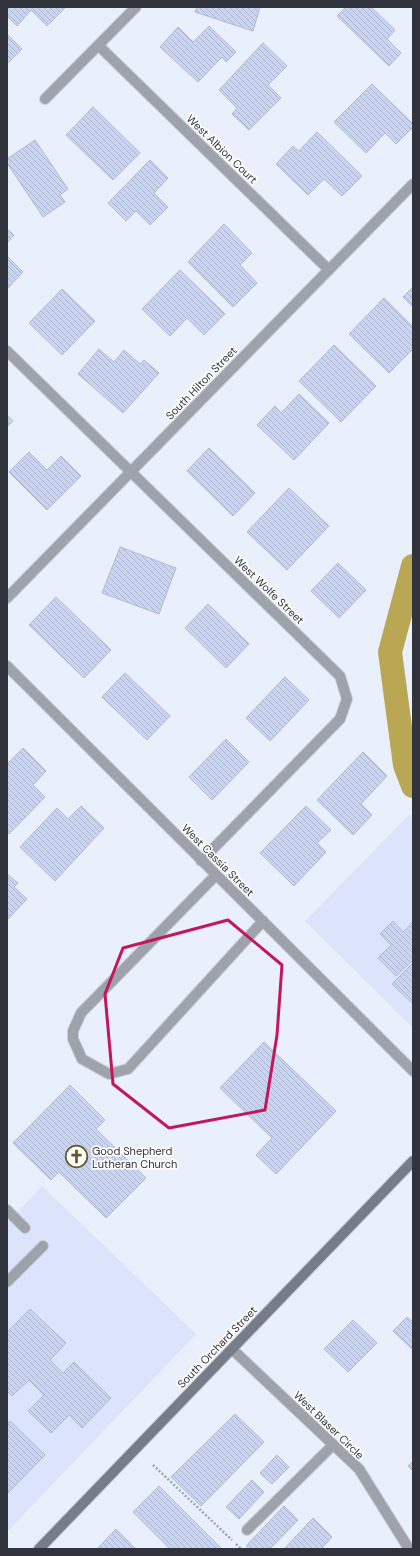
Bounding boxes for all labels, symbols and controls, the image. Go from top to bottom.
street label: West Albion Court [184,112,260,186]
street label: South Hilton Street [162,343,240,423]
street label: West Wolfe Street [231,553,307,627]
street label: West Cassia Street [179,821,257,899]
church icon: Good Shepherd Lutheran Church [63,1144,89,1170]
place label: Good Shepherd Lutheran Church [92,1144,177,1171]
street label: South Orchard Street [174,1303,260,1391]
street label: West Blaser Circle [291,1388,367,1462]

